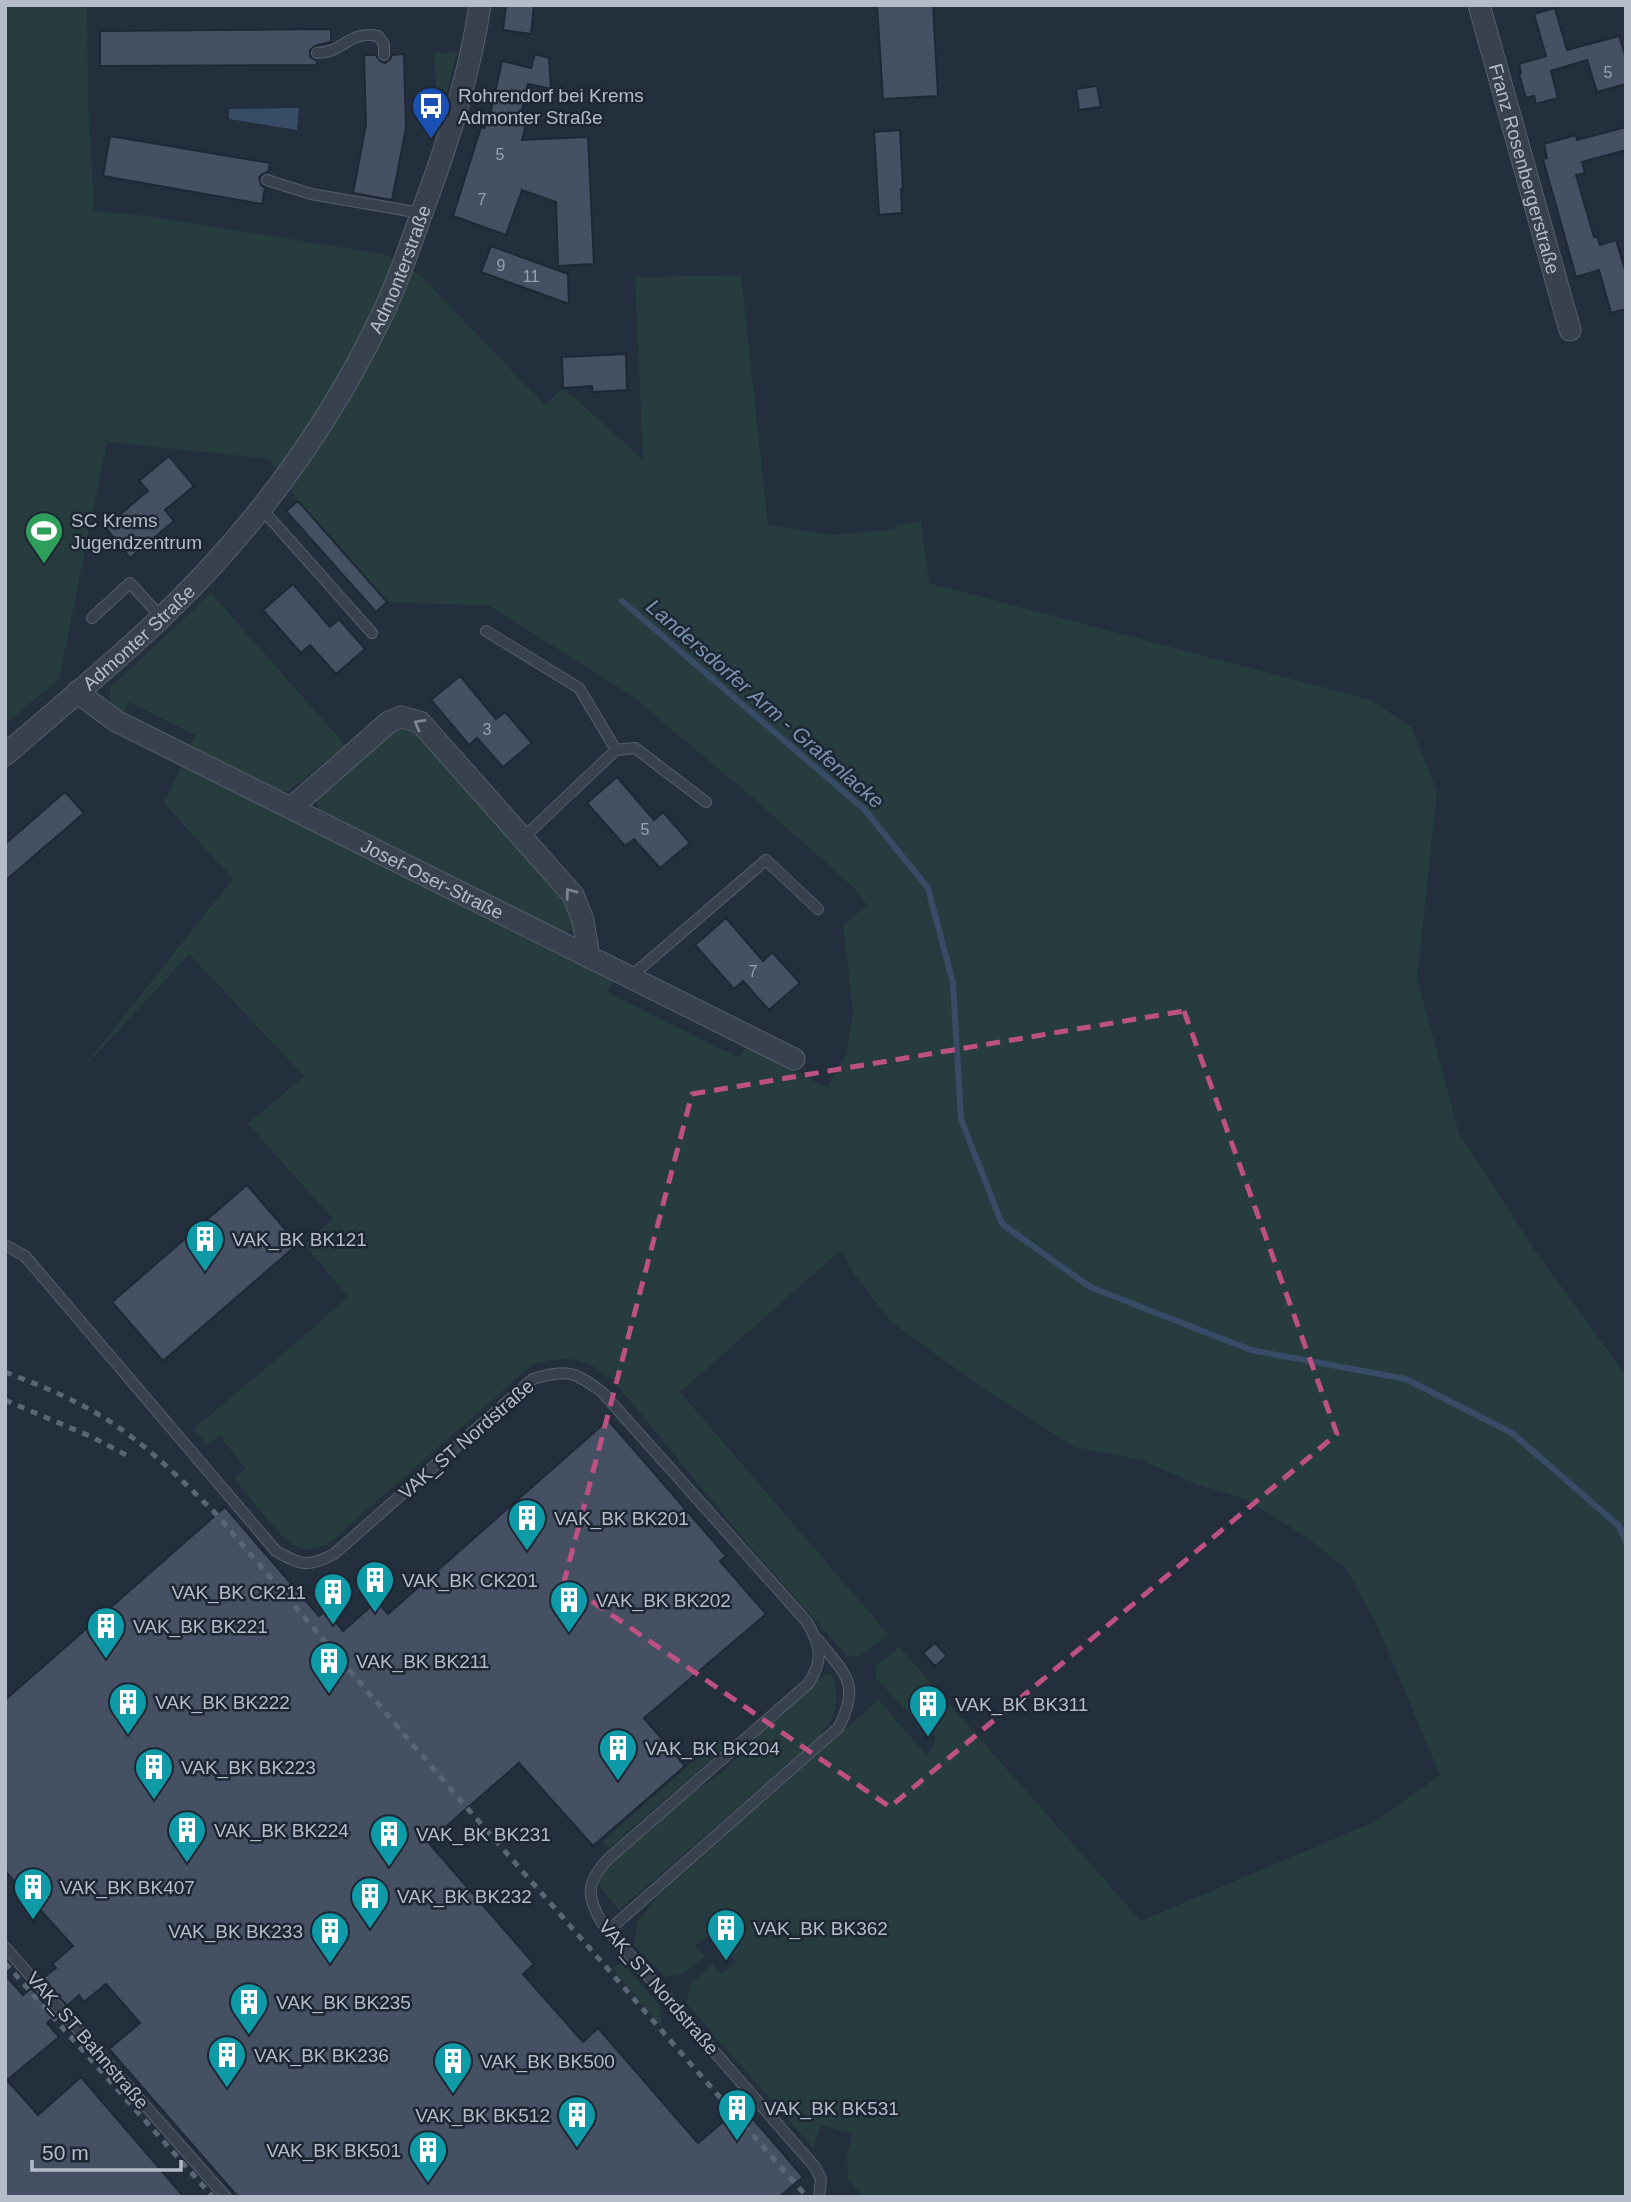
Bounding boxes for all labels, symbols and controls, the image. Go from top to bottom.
street label: Franz Rosenbergerstraße [1485,61,1564,276]
house number: 5 [1604,64,1613,81]
bus stop icon: Rohrendorf bei Krems Admonter Straße [410,85,452,140]
place label: Rohrendorf bei Krems Admonter Straße [458,85,644,128]
house number: 5 [496,146,505,163]
house number: 7 [478,191,487,208]
street label: Admonterstraße [365,202,435,337]
house number: 9 [497,257,506,274]
house number: 11 [523,268,539,285]
sports icon: SC Krems Jugendzentrum [23,510,65,565]
place label: SC Krems Jugendzentrum [71,510,202,553]
street label: Admonter Straße [79,581,199,695]
water label: Landersdorfer Arm - Grafenlacke [642,595,888,813]
one-way arrow [413,719,426,732]
house number: 3 [483,721,492,738]
house number: 5 [641,821,650,838]
street label: Josef-Oser-Straße [357,835,507,923]
one-way arrow [566,888,578,900]
house number: 7 [749,963,758,980]
building icon: VAK_BK BK121 [184,1218,226,1273]
place label: VAK_BK BK121 [232,1229,367,1251]
street label: VAK_ST Nordstraße [395,1375,539,1504]
building icon: VAK_BK BK201 [506,1497,548,1552]
place label: VAK_BK BK201 [554,1508,689,1530]
building icon: VAK_BK CK201 [354,1559,396,1614]
place label: VAK_BK CK201 [402,1570,538,1592]
building icon: VAK_BK CK211 [312,1571,354,1626]
building icon: VAK_BK BK202 [548,1579,590,1634]
place label: VAK_BK CK211 [172,1582,306,1604]
place label: VAK_BK BK202 [596,1590,731,1612]
building icon: VAK_BK BK221 [85,1605,127,1660]
place label: VAK_BK BK221 [133,1616,268,1638]
building icon: VAK_BK BK211 [308,1640,350,1695]
place label: VAK_BK BK211 [356,1651,489,1673]
building icon: VAK_BK BK222 [107,1681,149,1736]
building icon: VAK_BK BK311 [907,1683,949,1738]
place label: VAK_BK BK222 [155,1692,290,1714]
place label: VAK_BK BK311 [955,1694,1088,1716]
building icon: VAK_BK BK204 [597,1727,639,1782]
place label: VAK_BK BK204 [645,1738,780,1760]
building icon: VAK_BK BK223 [133,1746,175,1801]
place label: VAK_BK BK223 [181,1757,316,1779]
building icon: VAK_BK BK224 [166,1809,208,1864]
building icon: VAK_BK BK231 [368,1813,410,1868]
place label: VAK_BK BK224 [214,1820,349,1842]
place label: VAK_BK BK231 [416,1824,551,1846]
building icon: VAK_BK BK407 [12,1866,54,1921]
building icon: VAK_BK BK232 [349,1875,391,1930]
place label: VAK_BK BK407 [60,1877,195,1899]
place label: VAK_BK BK232 [397,1886,532,1908]
building icon: VAK_BK BK362 [705,1907,747,1962]
building icon: VAK_BK BK233 [309,1910,351,1965]
street label: VAK_ST Nordstraße [594,1916,723,2060]
place label: VAK_BK BK362 [753,1918,888,1940]
place label: VAK_BK BK233 [168,1921,303,1943]
street label: VAK_ST Bahnstraße [22,1968,153,2114]
building icon: VAK_BK BK235 [228,1981,270,2036]
place label: VAK_BK BK235 [276,1992,411,2014]
building icon: VAK_BK BK236 [206,2034,248,2089]
building icon: VAK_BK BK500 [432,2040,474,2095]
place label: VAK_BK BK236 [254,2045,389,2067]
place label: VAK_BK BK500 [480,2051,615,2073]
building icon: VAK_BK BK531 [716,2087,758,2142]
building icon: VAK_BK BK512 [556,2094,598,2149]
place label: VAK_BK BK531 [764,2098,899,2120]
place label: VAK_BK BK512 [415,2105,550,2127]
scale bar [32,2128,180,2172]
building icon: VAK_BK BK501 [407,2129,449,2184]
place label: VAK_BK BK501 [266,2140,401,2162]
text: 50 m [42,2141,89,2164]

